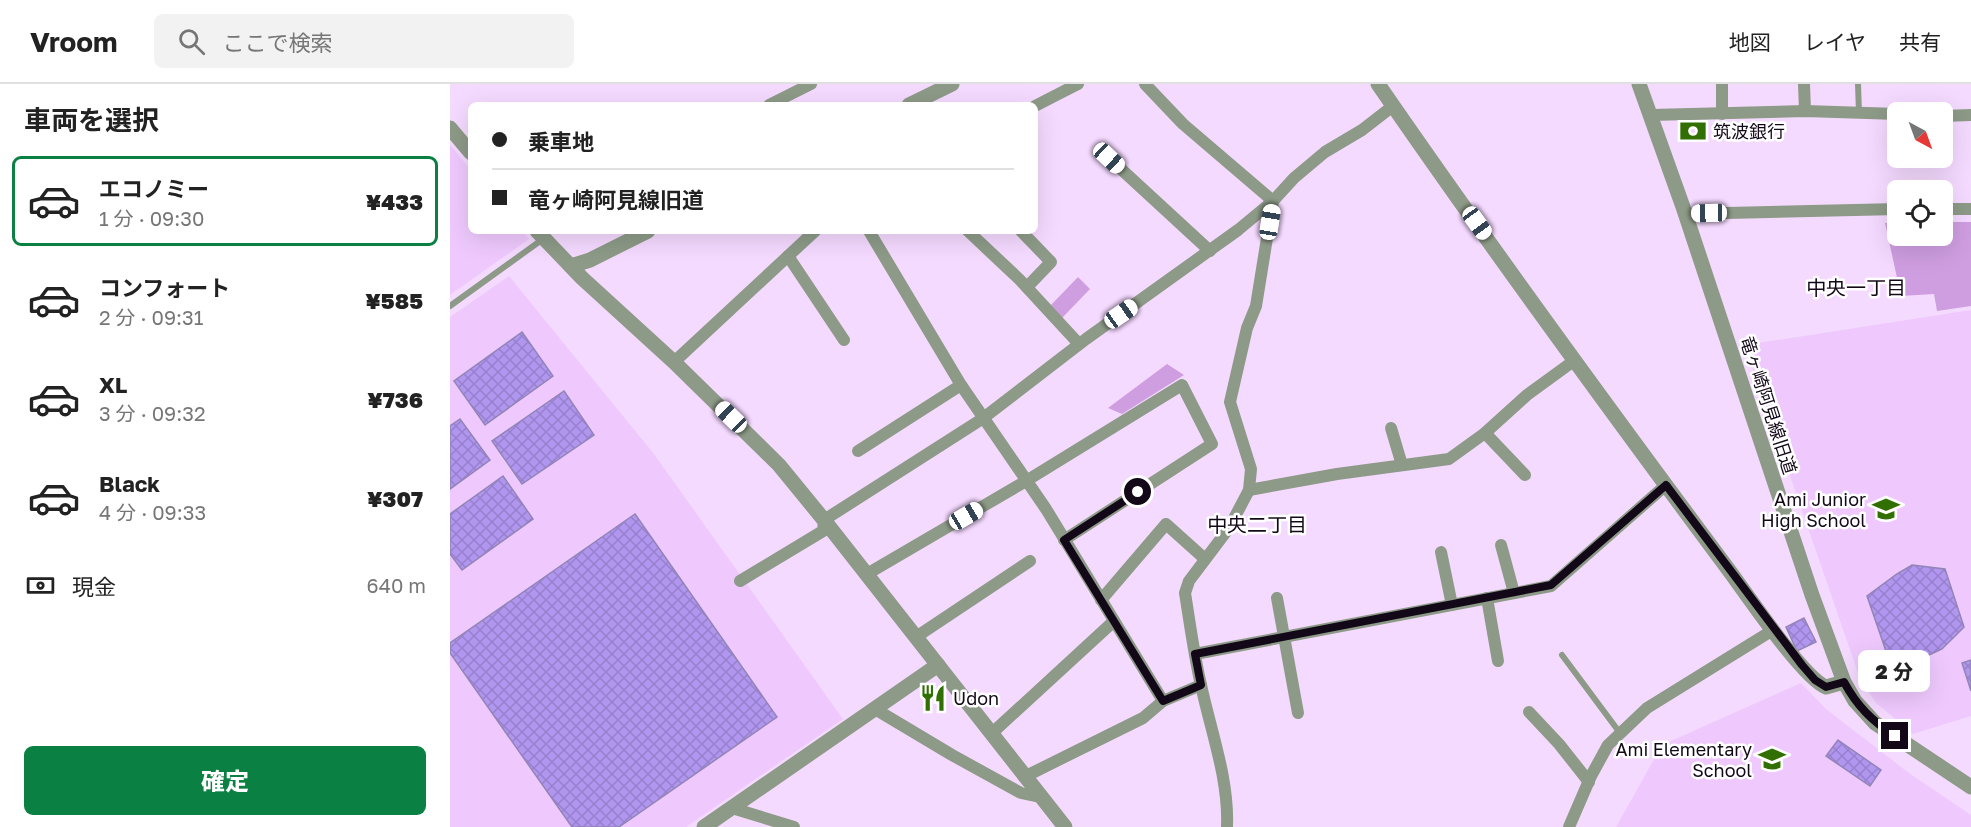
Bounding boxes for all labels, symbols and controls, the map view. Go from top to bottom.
search box [154,14,574,68]
text: Vroom [30,25,118,58]
icon: search [175,25,208,58]
text: ここで検索 [223,29,333,56]
text: 地図 [1729,29,1771,55]
text: レイヤ [1804,29,1866,55]
text: 共有 [1899,29,1941,55]
north arrow [1887,102,1953,168]
map controls [1887,102,1953,246]
text: 車両を選択 [24,104,159,136]
bank icon: 筑波銀行 [1678,116,1708,146]
place label: 筑波銀行 [1713,120,1785,142]
text: 乗車地 [528,128,594,155]
car [1090,139,1128,177]
icon: car [27,174,81,228]
text: エコノミー [99,175,209,202]
button: locate [1887,180,1953,246]
text: 竜ヶ崎阿見線旧道 [528,186,704,213]
text: ¥433 [366,188,423,215]
car [1258,203,1282,241]
car [1459,203,1495,243]
car [1691,204,1727,222]
text: 1 分 · 09:30 [99,206,204,230]
icon: car [27,273,81,327]
text: コンフォート [99,274,230,301]
district label: 中央一丁目 [1806,275,1906,299]
text: ¥585 [365,287,423,314]
car [1101,296,1141,332]
text: 2 分 · 09:31 [99,305,204,329]
street label: 竜ヶ崎阿見線旧道 [1736,333,1802,477]
text: XL [99,371,127,398]
icon: car [27,372,81,426]
text: ¥736 [367,386,423,413]
car [712,398,750,436]
text: 3 分 · 09:32 [99,401,206,425]
text: Black [99,470,160,497]
icon: car [27,471,81,525]
route start [1124,478,1151,505]
text: ¥307 [367,485,423,512]
place label: Ami Junior High School [1761,488,1866,531]
school or university icon: Ami Junior High School [1871,494,1901,524]
car [946,499,986,533]
text: 4 分 · 09:33 [99,500,206,524]
district label: 中央二丁目 [1207,512,1307,536]
icon: cash [24,569,57,602]
text: 現金 [72,573,116,600]
text: 640 m [367,573,426,597]
callout: 2 分 [1859,649,1931,691]
text: 2 分 [1875,659,1913,683]
restaurant icon: Udon [918,683,948,713]
place label: Udon [953,687,999,709]
route end [1881,722,1908,749]
place label: Ami Elementary School [1615,738,1752,781]
school or university icon: Ami Elementary School [1757,744,1787,774]
button: 確定 [24,746,426,815]

